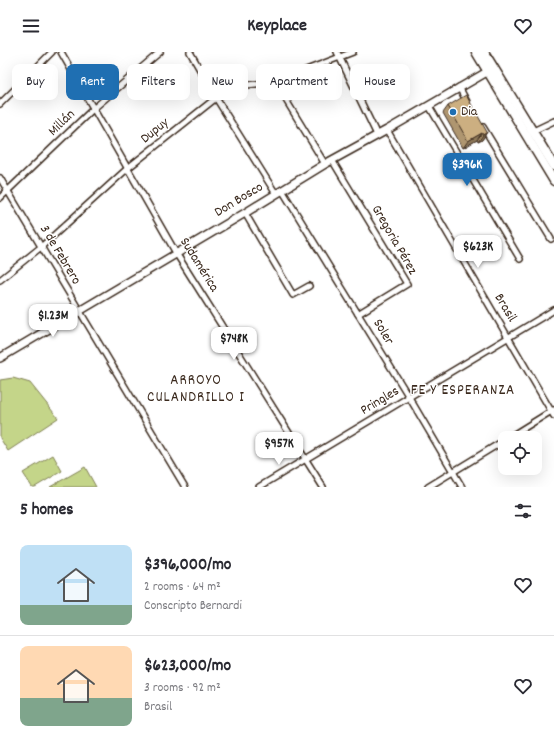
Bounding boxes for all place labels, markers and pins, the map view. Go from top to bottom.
place label: Dia [461,102,478,122]
marker: Dia [448,107,458,117]
pin: $396K [439,153,495,187]
pin: $623K [450,235,506,269]
pin: $1.23M [20,304,86,338]
pin: $748K [206,327,262,361]
pin: $957K [251,432,307,466]

